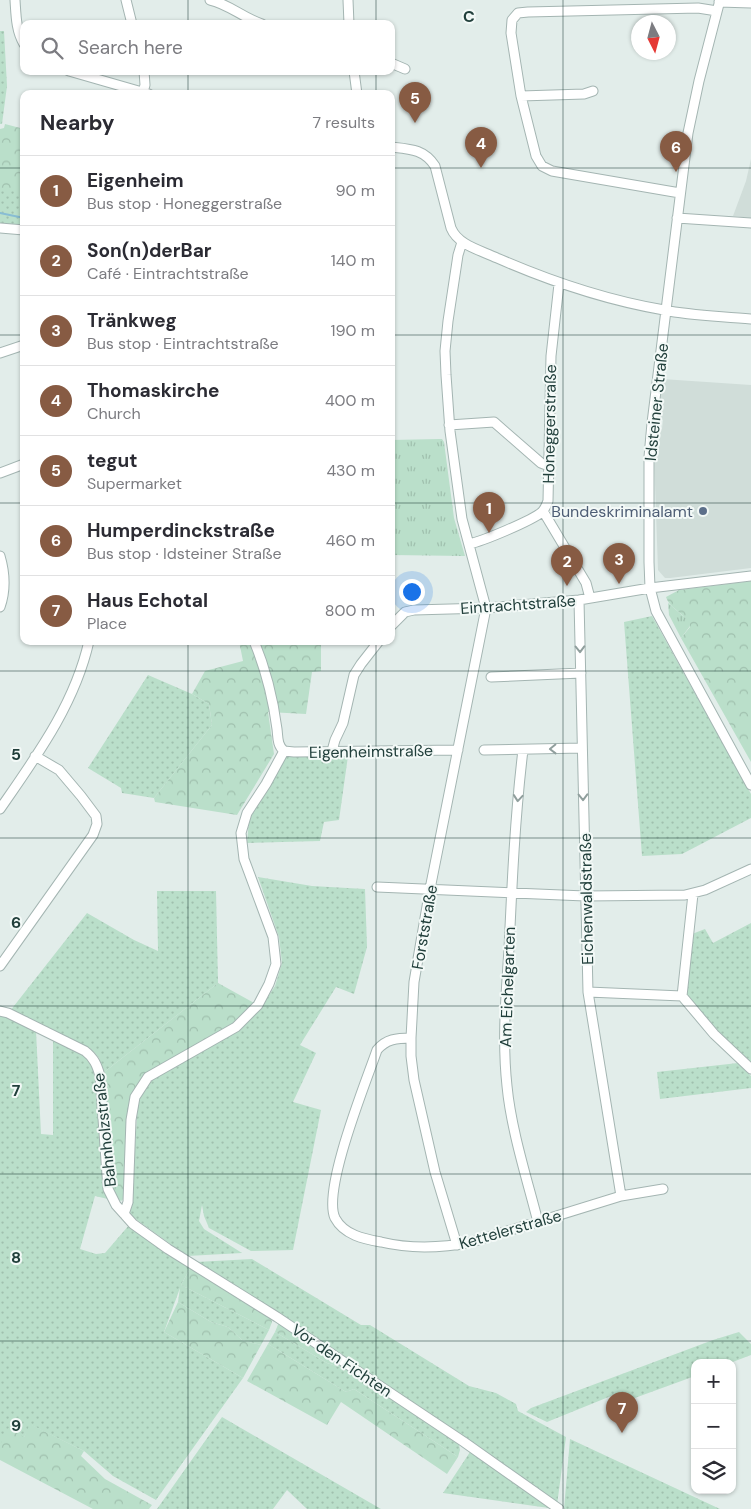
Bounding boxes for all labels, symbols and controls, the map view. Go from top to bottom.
text: C [463,6,475,27]
north arrow [631,15,676,60]
search box [20,20,395,75]
icon: search [38,34,66,62]
text: Search here [78,35,183,60]
pin: 5 [399,82,431,123]
text: Nearby [40,109,114,137]
text: 7 results [312,112,375,133]
pin: 4 [465,127,497,168]
pin: 6 [660,131,692,172]
text: Eigenheim [87,168,184,193]
text: 1 [53,180,59,201]
text: 90 m [335,180,375,201]
text: Bus stop · Honeggerstraße [87,193,282,214]
text: Son(n)derBar [87,238,212,263]
text: 2 [51,250,61,271]
text: 140 m [331,250,375,271]
text: Café · Eintrachtstraße [87,263,249,284]
text: Tränkweg [87,308,177,333]
text: 3 [51,320,61,341]
text: 190 m [331,320,375,341]
text: Bus stop · Eintrachtstraße [87,333,279,354]
street label: Idsteiner Straße [640,342,673,462]
street label: Honeggerstraße [538,364,561,484]
text: Thomaskirche [87,378,219,403]
text: 4 [51,390,61,411]
text: 400 m [325,390,375,411]
text: Church [87,403,141,424]
text: tegut [87,448,137,473]
text: 5 [51,460,61,481]
text: 430 m [326,460,375,481]
text: Supermarket [87,473,182,494]
pin: 1 [473,492,505,533]
place label: Bundeskriminalamt [551,501,693,522]
marker: Bundeskriminalamt [697,505,709,517]
text: Humperdinckstraße [87,518,275,543]
text: 6 [51,530,61,551]
text: 460 m [326,530,375,551]
text: Bus stop · Idsteiner Straße [87,543,282,564]
pin: 3 [603,543,635,584]
pin: 2 [551,545,583,586]
your location [399,579,425,605]
text: Haus Echotal [87,588,208,613]
street label: Eintrachtstraße [460,590,576,619]
text: 7 [52,600,60,621]
text: 800 m [325,600,375,621]
text: Place [87,613,127,634]
one-way arrow [575,645,585,653]
street label: Eigenheimstraße [309,740,433,763]
text: 5 [11,744,21,765]
one-way arrow [549,744,556,754]
one-way arrow [578,793,589,801]
one-way arrow [513,794,524,802]
street label: Eichenwaldstraße [575,833,598,965]
street label: Forststraße [407,883,442,971]
text: 6 [11,912,21,933]
street label: Am Eichelgarten [495,926,520,1048]
street label: Bahnholzstraße [88,1072,121,1188]
text: 7 [12,1080,21,1101]
street label: Kettelerstraße [456,1205,564,1254]
text: 8 [11,1247,21,1268]
street label: Vor den Fichten [287,1319,396,1402]
map controls [691,1359,736,1494]
button: + [691,1359,736,1404]
pin: 7 [606,1392,638,1433]
button: − [691,1404,736,1449]
text: 9 [11,1415,21,1436]
button: layers [691,1449,736,1494]

